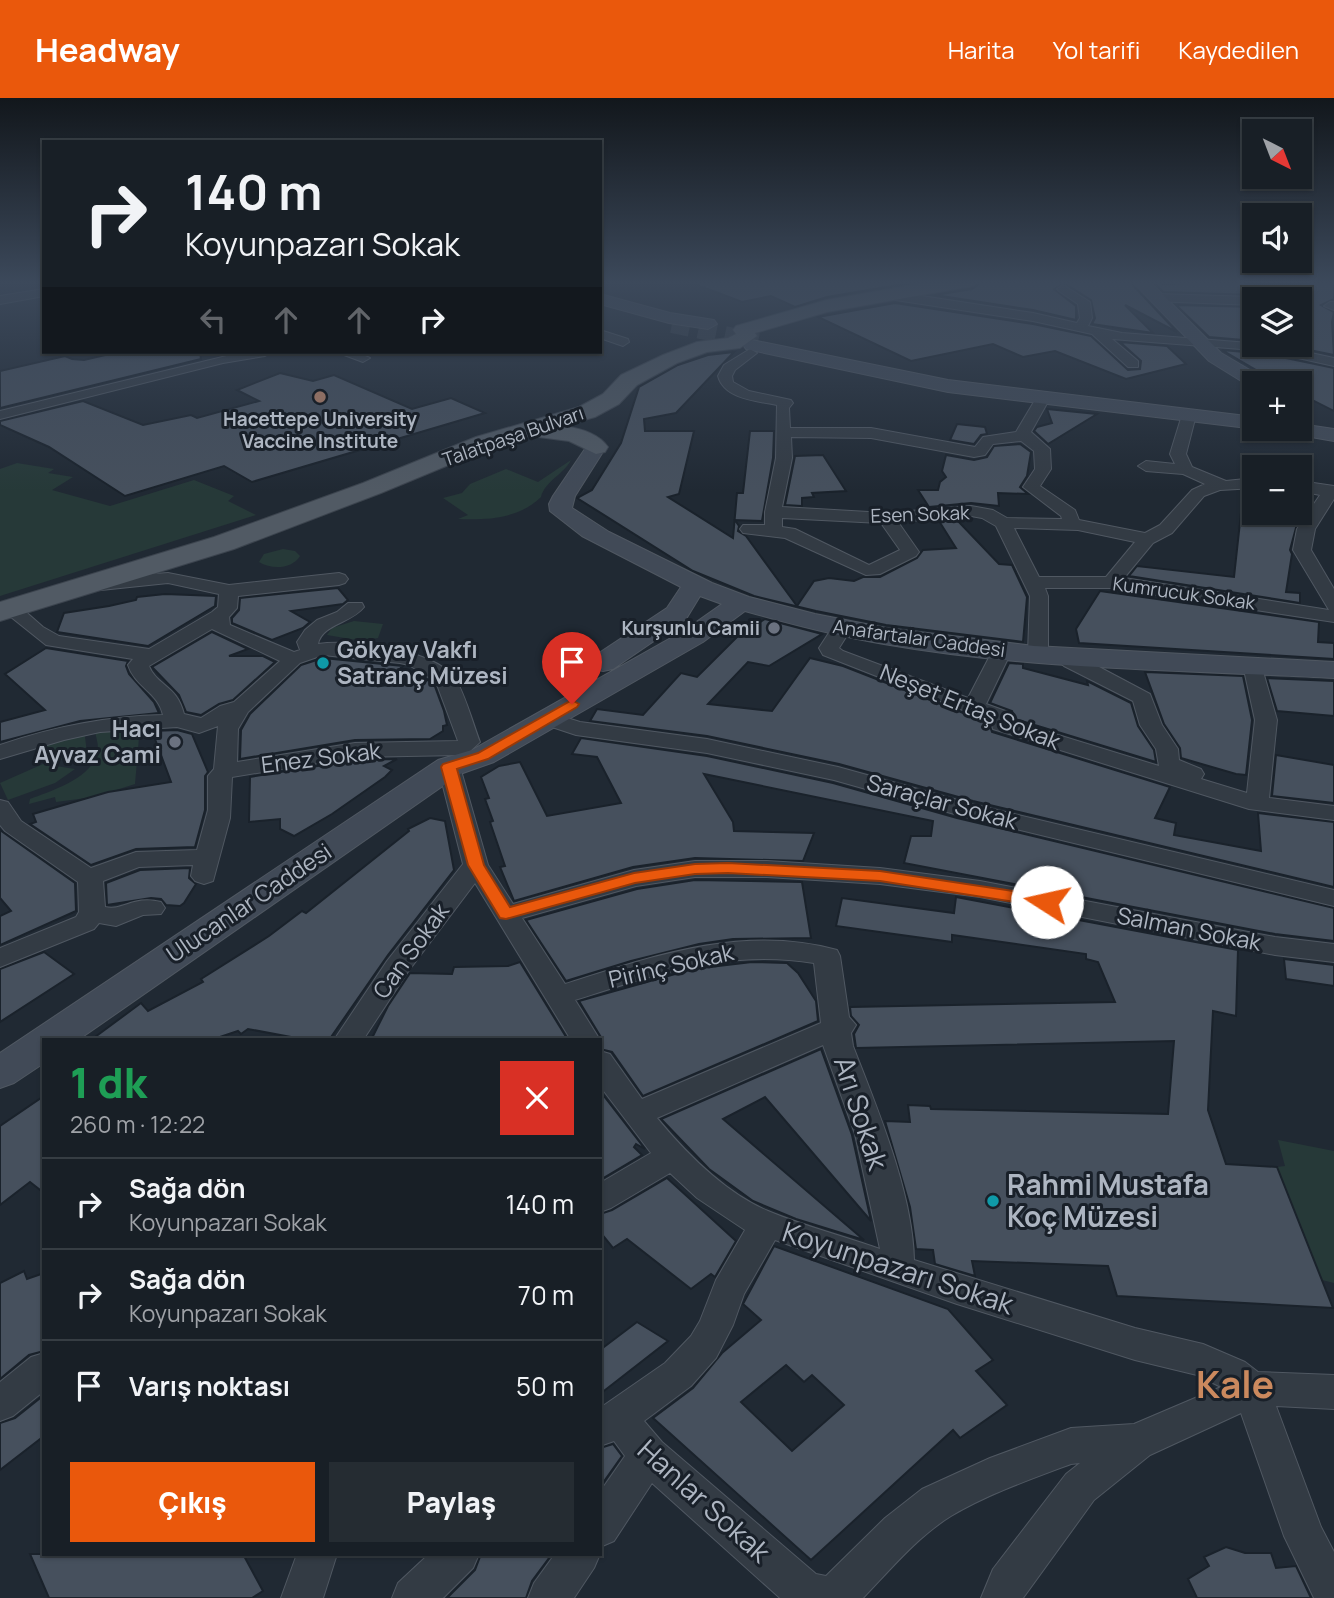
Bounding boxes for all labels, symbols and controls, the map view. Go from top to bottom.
text: Headway [35,27,180,72]
text: Harita [948,33,1015,66]
text: Yol tarifi [1053,33,1140,66]
text: Kaydedilen [1178,33,1299,66]
north arrow [1242,119,1312,189]
map controls [1242,119,1312,525]
text: 140 m [185,158,322,225]
icon: right [70,168,161,259]
button: sound [1242,203,1312,273]
text: Koyunpazarı Sokak [185,222,460,266]
button: layers [1242,287,1312,357]
icon: left [194,301,232,339]
icon: ahead [267,301,305,339]
icon: ahead [340,301,378,339]
icon: right [413,301,451,339]
button: + [1242,371,1312,441]
marker: Hacettepe University Vaccine Institute [312,389,328,405]
street label: Talatpaşa Bulvarı [439,400,587,472]
place label: Hacettepe University Vaccine Institute [223,406,417,454]
button: − [1242,455,1312,525]
street label: Esen Sokak [870,499,971,529]
street label: Kumrucuk Sokak [1111,570,1257,616]
street label: Anafartalar Caddesi [831,613,1007,663]
place label: Kurşunlu Camii [621,615,760,641]
marker: Kurşunlu Camii [766,620,782,636]
pin [542,632,602,704]
place label: Gökyay Vakfı Satranç Müzesi [337,633,508,691]
icon: arrive [553,643,591,681]
marker: Gökyay Vakfı Satranç Müzesi [315,655,331,671]
street label: Neşet Ertaş Sokak [875,655,1066,757]
place label: Hacı Ayvaz Cami [34,712,161,770]
marker: Hacı Ayvaz Cami [167,734,183,750]
street label: Enez Sokak [259,734,383,780]
street label: Saraçlar Sokak [864,766,1022,837]
street label: Ulucanlar Caddesi [160,835,337,969]
position arrow [1010,865,1084,939]
street label: Can Sokak [365,896,456,1005]
street label: Salman Sokak [1114,898,1265,958]
street label: Pirinç Sokak [605,935,737,995]
street label: Arı Sokak [826,1051,898,1175]
text: 1 dk [70,1053,147,1111]
button: close [500,1061,574,1135]
text: 260 m · 12:22 [70,1108,205,1140]
place label: Rahmi Mustafa Koç Müzesi [1007,1165,1209,1235]
text: Sağa dön [129,1170,246,1206]
icon: right [70,1185,108,1223]
text: 140 m [505,1186,574,1222]
marker: Rahmi Mustafa Koç Müzesi [985,1193,1001,1209]
text: Koyunpazarı Sokak [129,1206,327,1238]
street label: Koyunpazarı Sokak [778,1212,1020,1323]
text: Sağa dön [129,1261,246,1297]
icon: right [70,1276,108,1314]
text: 70 m [518,1277,574,1313]
text: Koyunpazarı Sokak [129,1297,327,1329]
district label: Kale [1196,1359,1274,1409]
icon: arrive [70,1367,108,1405]
text: Varış noktası [129,1368,290,1404]
text: 50 m [516,1368,574,1404]
street label: Hanlar Sokak [630,1430,780,1571]
button: Çıkış [70,1462,315,1542]
button: Paylaş [329,1462,574,1542]

